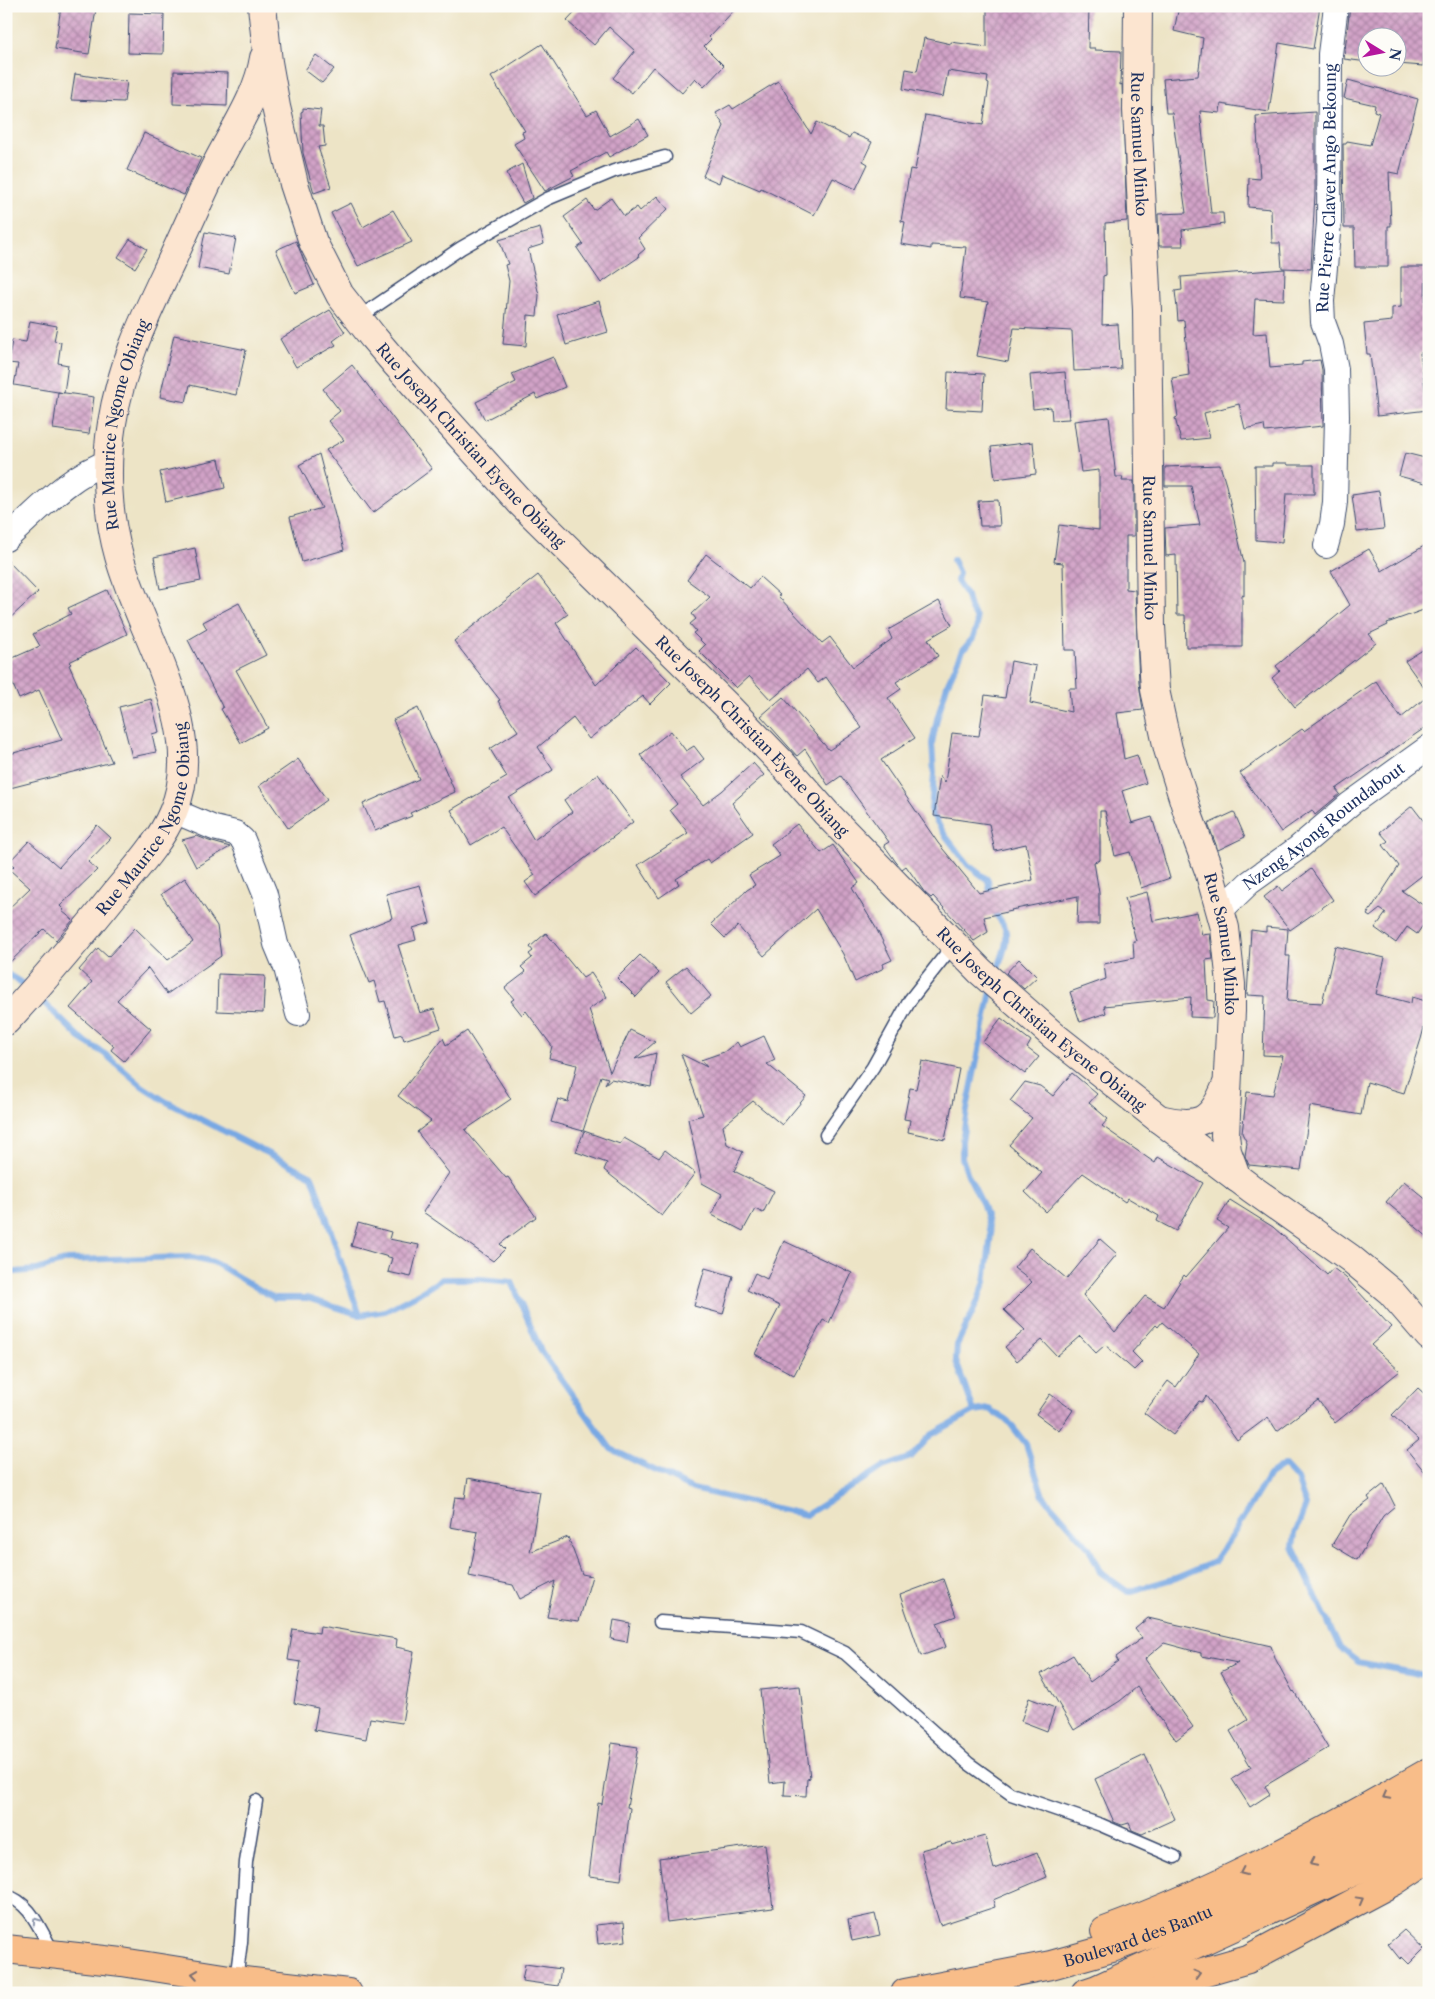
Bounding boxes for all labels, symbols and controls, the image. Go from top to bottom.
north arrow [1358,28,1408,78]
text: N [1385,47,1405,62]
street label: Rue Pierre Claver Ango Bekoung [1312,63,1340,313]
street label: Rue Samuel Minko [1127,71,1152,217]
street label: Rue Maurice Ngome Obiang [98,315,154,532]
street label: Rue Joseph Christian Eyene Obiang [372,339,570,552]
street label: Rue Samuel Minko [1139,475,1161,621]
street label: Rue Joseph Christian Eyene Obiang [652,631,854,841]
street label: Rue Maurice Ngome Obiang [92,720,193,919]
street label: Nzeng Ayong Roundabout [1239,758,1409,894]
street label: Rue Samuel Minko [1200,870,1241,1016]
street label: Rue Joseph Christian Eyene Obiang [933,923,1151,1115]
one-way arrow [1383,1790,1392,1800]
one-way arrow [1309,1857,1318,1867]
one-way arrow [1239,1866,1248,1876]
one-way arrow [1354,1896,1363,1906]
street label: Boulevard des Bantu [1061,1901,1215,1971]
one-way arrow [33,1917,42,1927]
one-way arrow [191,1969,200,1979]
one-way arrow [1192,1970,1200,1980]

